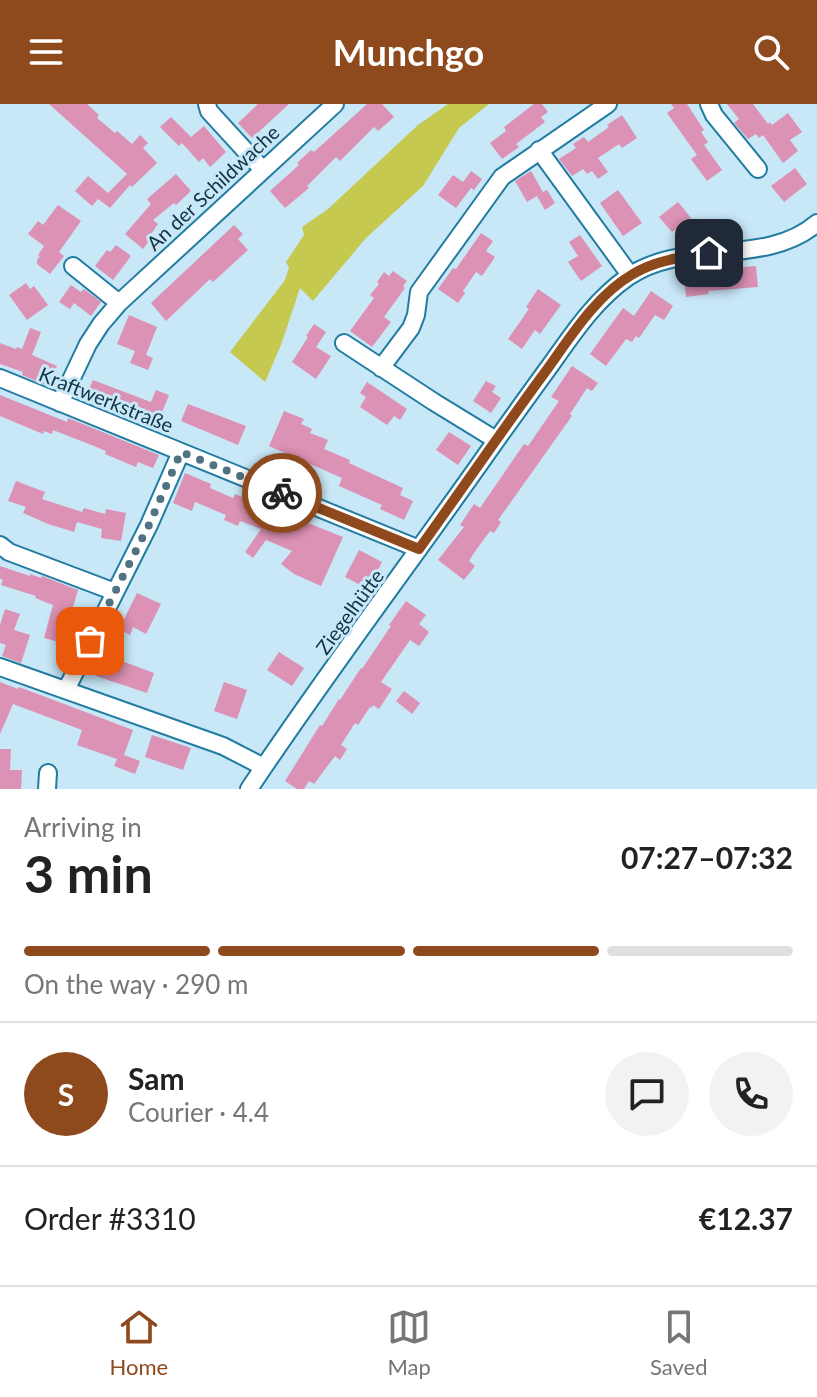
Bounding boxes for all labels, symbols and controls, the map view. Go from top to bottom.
icon: menu [24,30,68,74]
text: Munchgo [333,30,484,74]
icon: search [749,30,793,74]
street label: An der Schildwache [141,120,284,255]
pin [675,219,743,287]
icon: home [687,231,731,275]
street label: Kraftwerkstraße [36,361,177,437]
courier [242,453,322,533]
icon: bike [260,471,304,515]
street label: Ziegelhütte [310,564,388,659]
pin [56,607,124,675]
icon: bag [68,619,112,663]
text: Arriving in [24,811,142,843]
text: 07:27–07:32 [621,839,793,875]
text: 3 min [24,842,153,904]
text: On the way · 290 m [24,968,248,1000]
button: chat [605,1052,689,1136]
button: phone [709,1052,793,1136]
text: Sam [128,1060,185,1096]
text: S [58,1076,74,1112]
text: Courier · 4.4 [128,1096,269,1128]
text: Order #3310 [24,1200,196,1236]
text: €12.37 [699,1200,793,1236]
tab: Home [109,1305,168,1380]
tab: Map [387,1305,431,1380]
tab: Saved [650,1305,707,1380]

